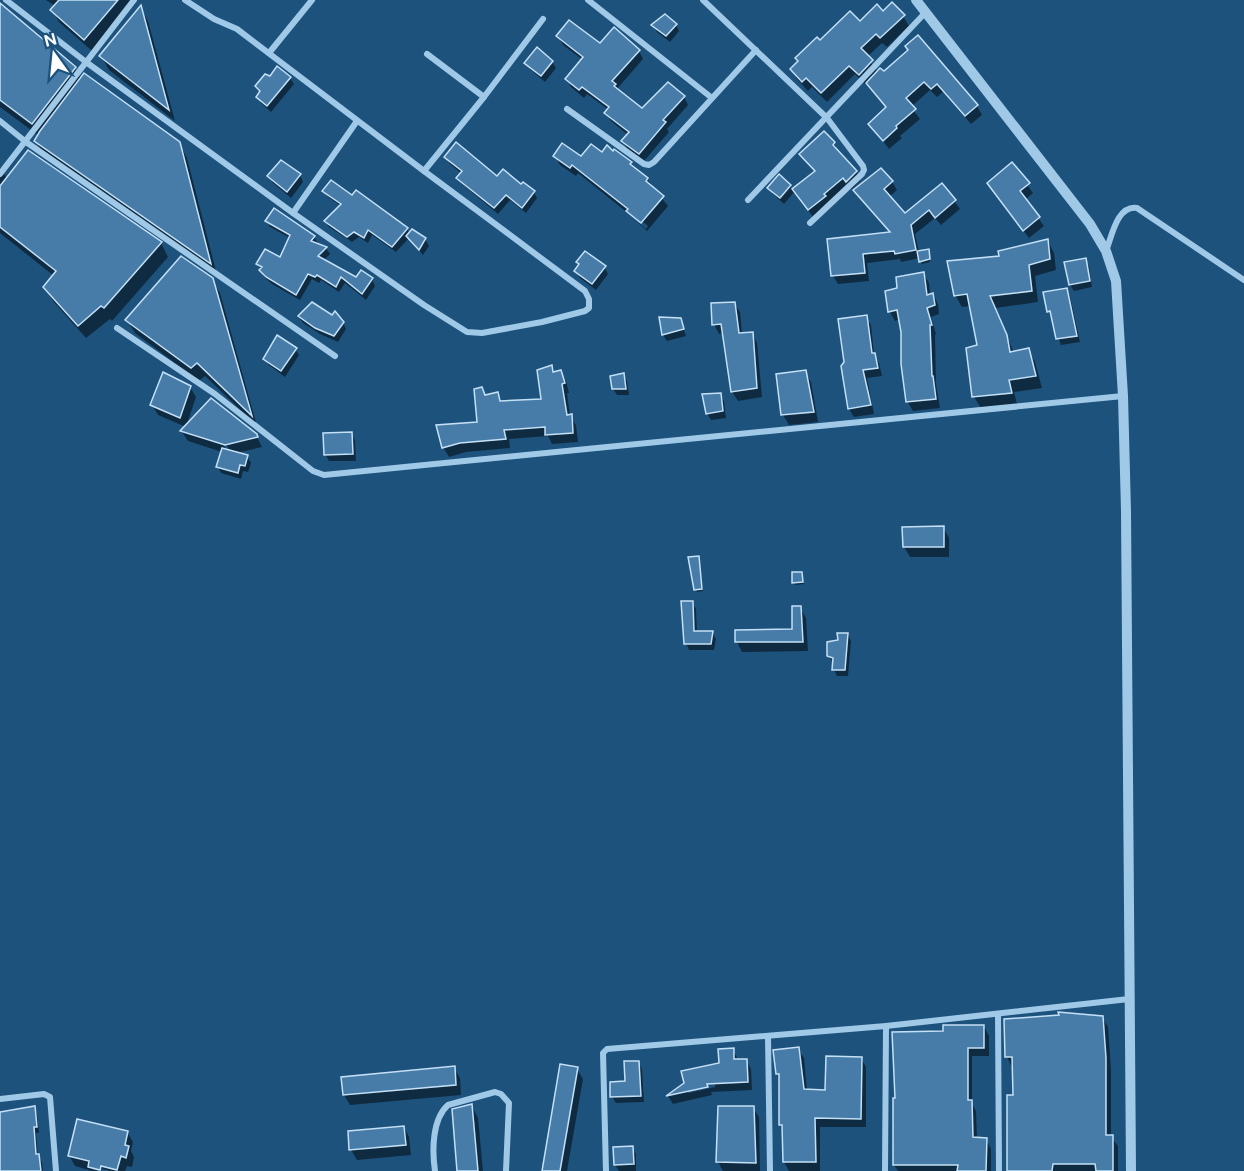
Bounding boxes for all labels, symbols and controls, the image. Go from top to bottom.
north arrow [24,24,84,84]
text: N [42,29,59,51]

